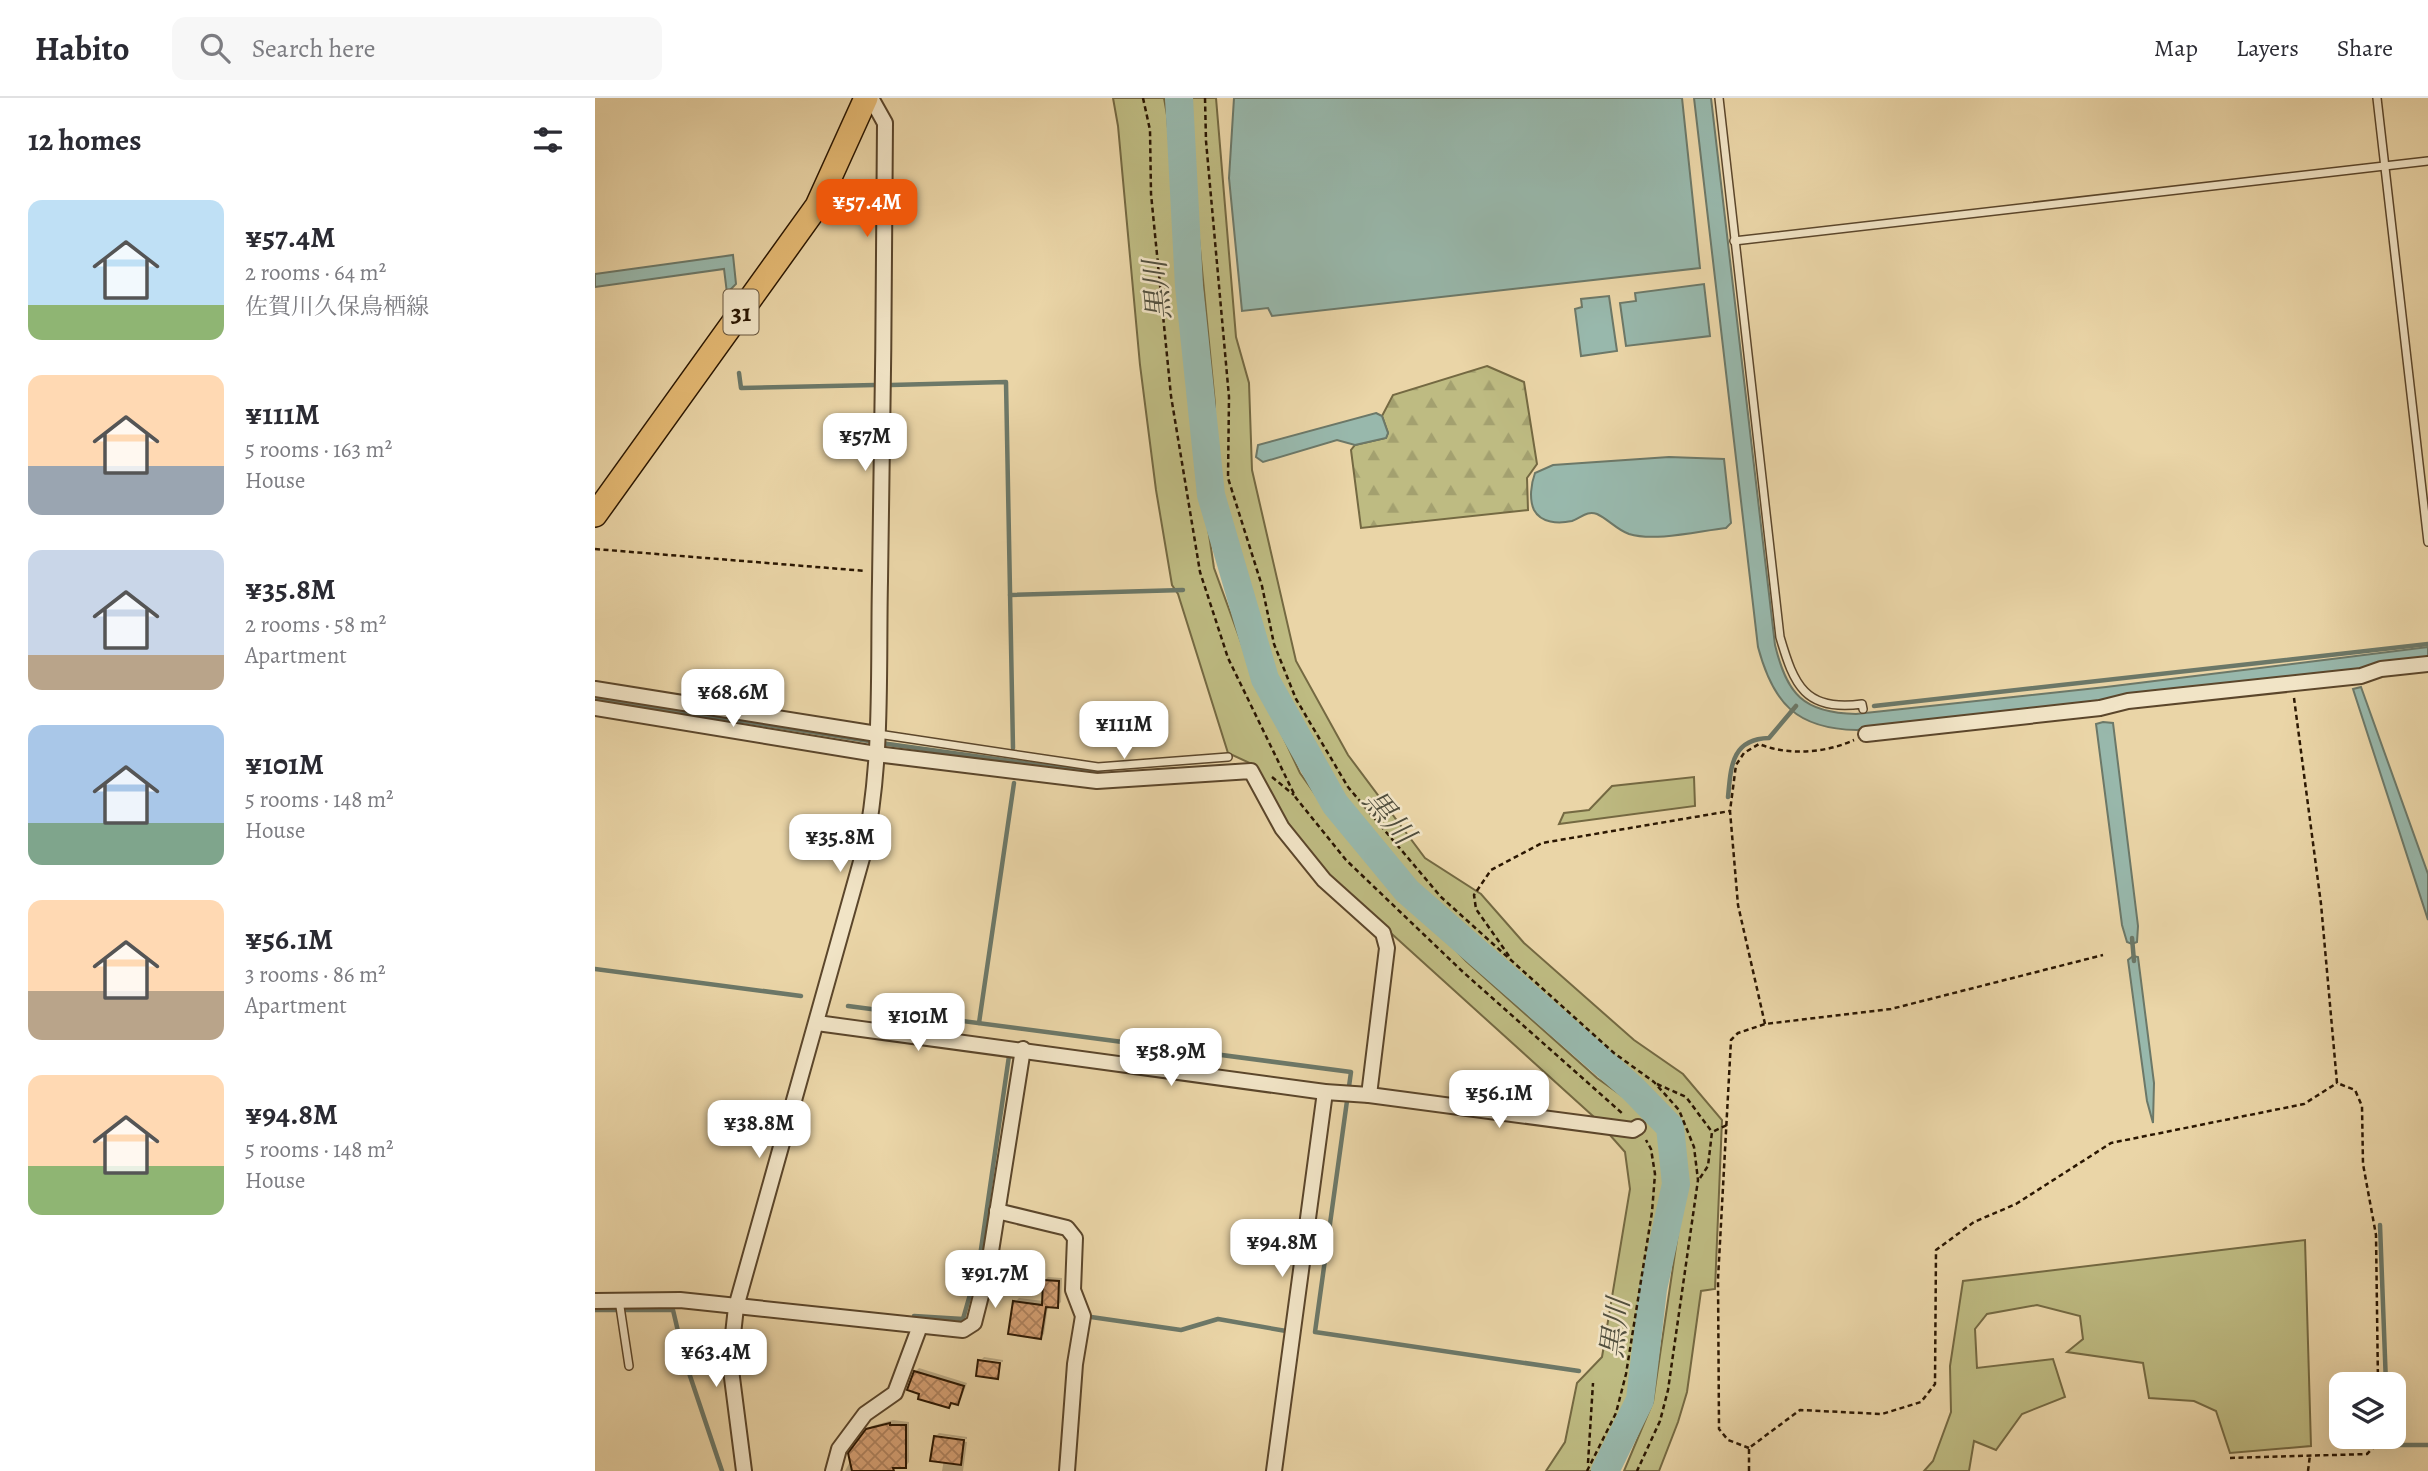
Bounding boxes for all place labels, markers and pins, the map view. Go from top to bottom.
pin: ¥57.4M [810,180,924,239]
pin: ¥57M [824,414,906,473]
pin: ¥68.6M [676,670,790,729]
pin: ¥111M [1075,702,1173,761]
pin: ¥35.8M [783,814,897,874]
pin: ¥101M [869,993,967,1053]
pin: ¥58.9M [1114,1028,1228,1088]
pin: ¥56.1M [1442,1070,1556,1130]
pin: ¥38.8M [702,1100,816,1160]
pin: ¥94.8M [1225,1220,1339,1279]
pin: ¥91.7M [938,1250,1052,1310]
pin: ¥63.4M [659,1330,773,1389]

